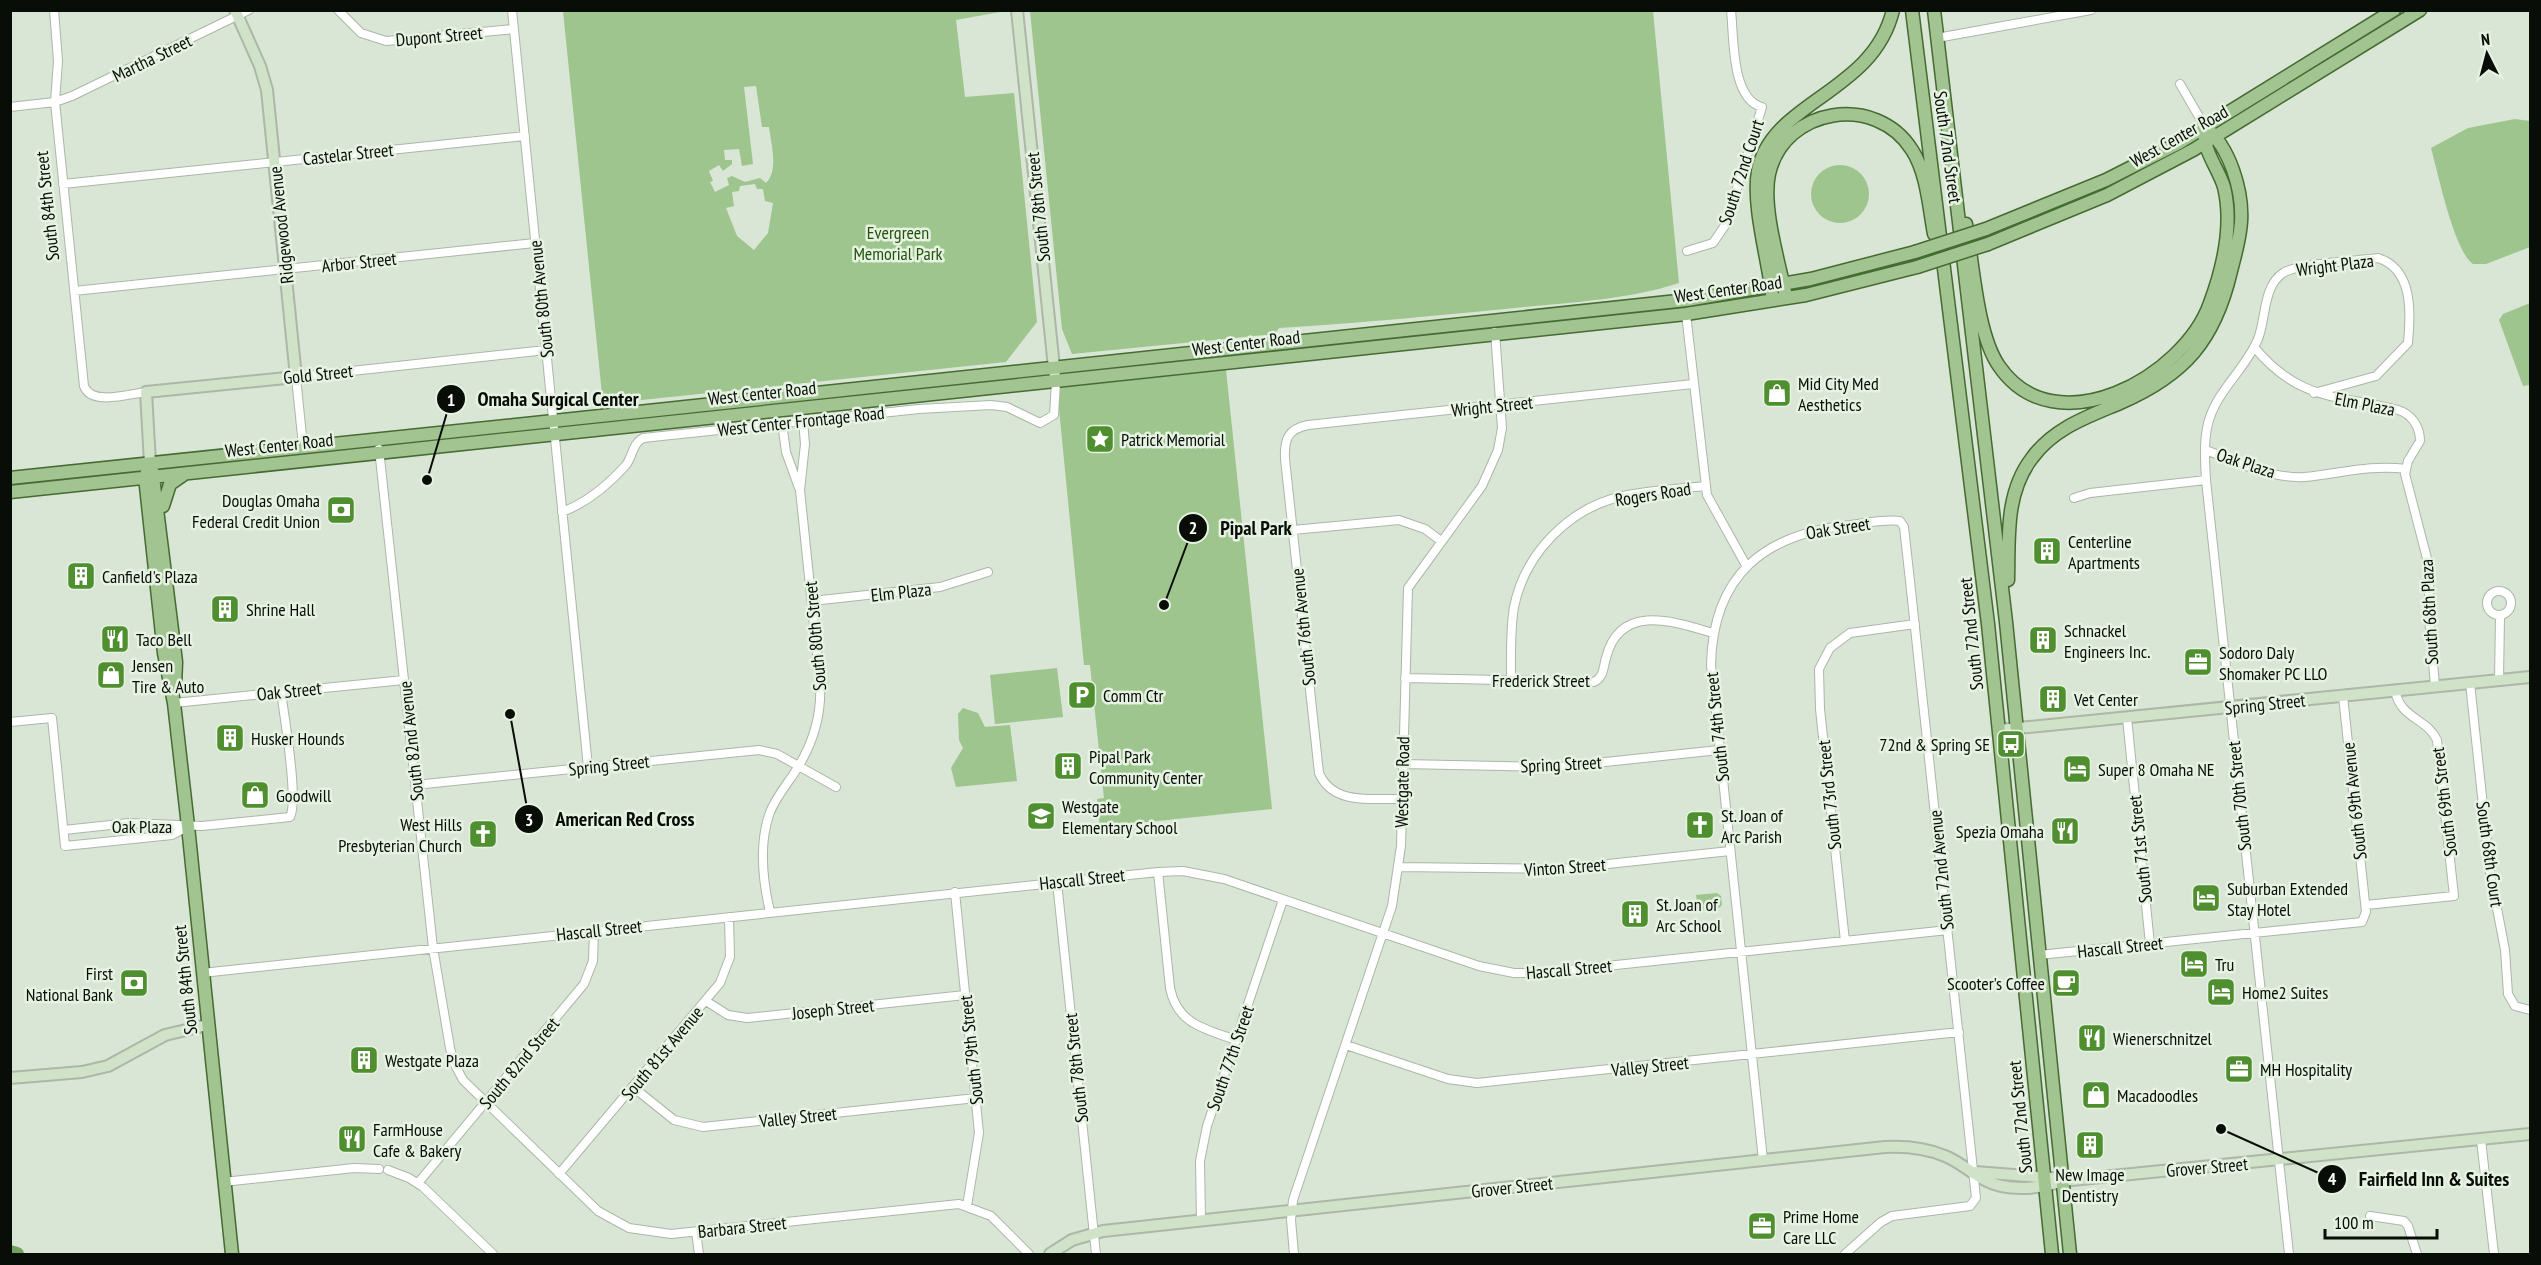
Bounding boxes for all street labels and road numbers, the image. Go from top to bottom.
street label: Dupont Street [395,21,483,51]
street label: Martha Street [109,29,195,87]
street label: South 72nd Street [1929,89,1967,205]
street label: West Center Road [2126,100,2232,172]
street label: South 72nd Court [1713,116,1769,228]
street label: Castelar Street [302,138,394,170]
street label: South 84th Street [30,150,64,262]
street label: South 78th Street [1021,151,1055,263]
street label: Ridgewood Avenue [263,165,299,285]
street label: South 80th Avenue [523,239,559,359]
street label: Arbor Street [320,247,398,277]
street label: Wright Plaza [2295,249,2375,281]
street label: West Center Road [1673,270,1783,308]
street label: West Center Road [1191,325,1301,361]
street label: Gold Street [282,359,354,389]
street label: West Center Road [707,376,817,410]
street label: Elm Plaza [2333,387,2397,421]
street label: Wright Street [1450,390,1534,422]
street label: West Center Frontage Road [716,401,886,441]
street label: West Center Road [224,428,334,462]
street label: Oak Plaza [2214,443,2278,483]
street label: Rogers Road [1613,477,1693,511]
street label: Oak Street [1804,512,1872,544]
street label: South 68th Plaza [2415,558,2443,666]
street label: South 76th Avenue [1285,567,1321,687]
street label: Elm Plaza [870,577,932,607]
street label: South 72nd Street [1954,577,1988,691]
street label: South 80th Street [799,580,831,692]
street label: Frederick Street [1492,669,1590,692]
street label: South 74th Street [1700,671,1734,783]
street label: Oak Street [256,676,322,706]
street label: South 82nd Avenue [393,680,429,802]
street label: Spring Street [2223,688,2307,720]
street label: Westgate Road [1390,736,1414,828]
street label: South 73rd Street [1812,739,1846,851]
street label: South 70th Street [2222,740,2256,852]
street label: South 69th Avenue [2336,741,2372,861]
street label: South 69th Street [2426,746,2462,858]
street label: Spring Street [567,749,651,781]
street label: Spring Street [1520,750,1602,778]
street label: South 71st Street [2123,794,2157,904]
street label: South 68th Court [2471,800,2509,908]
street label: South 72nd Avenue [1923,809,1959,931]
street label: Oak Plaza [112,815,172,838]
street label: Vinton Street [1522,853,1607,881]
street label: Hascall Street [1038,863,1126,895]
street label: Hascall Street [555,914,643,946]
street label: South 84th Street [168,924,202,1036]
street label: Hascall Street [2076,931,2164,963]
street label: Hascall Street [1525,954,1613,984]
street label: Joseph Street [790,993,875,1025]
street label: South 79th Street [954,994,988,1106]
street label: South 81st Avenue [616,1001,708,1105]
street label: South 77th Street [1201,1002,1259,1114]
street label: South 82nd Street [474,1012,564,1114]
street label: South 78th Street [1059,1012,1093,1124]
street label: Valley Street [1609,1051,1690,1082]
street label: South 72nd Street [2003,1060,2037,1174]
street label: Valley Street [757,1102,838,1133]
street label: Grover Street [2165,1152,2249,1182]
street label: Grover Street [1470,1171,1554,1203]
street label: Barbara Street [697,1211,787,1243]

